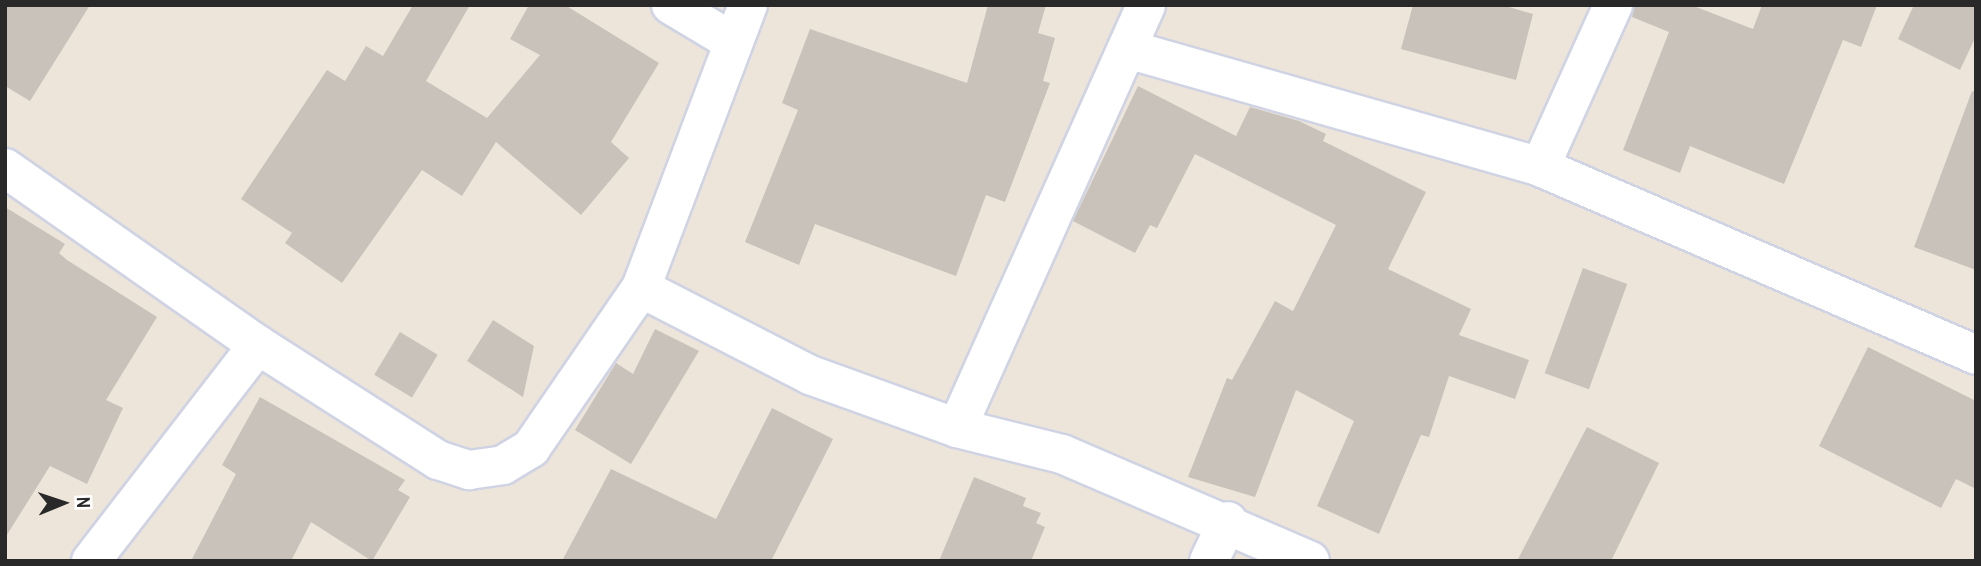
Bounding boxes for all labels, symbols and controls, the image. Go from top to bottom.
north arrow [28,468,98,538]
text: N [71,496,97,508]

